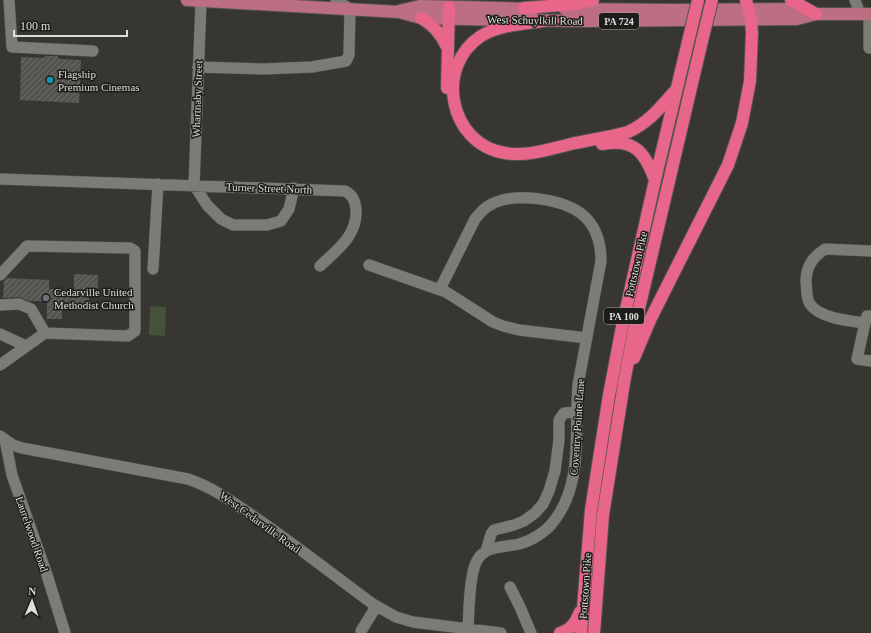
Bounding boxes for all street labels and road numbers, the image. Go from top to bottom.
street label: West Schuylkill Road [487,13,583,27]
road number: PA 724 [599,13,639,29]
street label: Whartnaby Street [190,60,204,138]
street label: Turner Street North [226,180,313,196]
street label: Pottstown Pike [623,230,649,298]
road number: PA 100 [604,308,644,324]
street label: Coventry Pointe Lane [568,378,586,476]
street label: West Cedarville Road [218,489,303,555]
street label: Laurelwood Road [13,495,51,574]
street label: Pottstown Pike [577,552,593,620]

